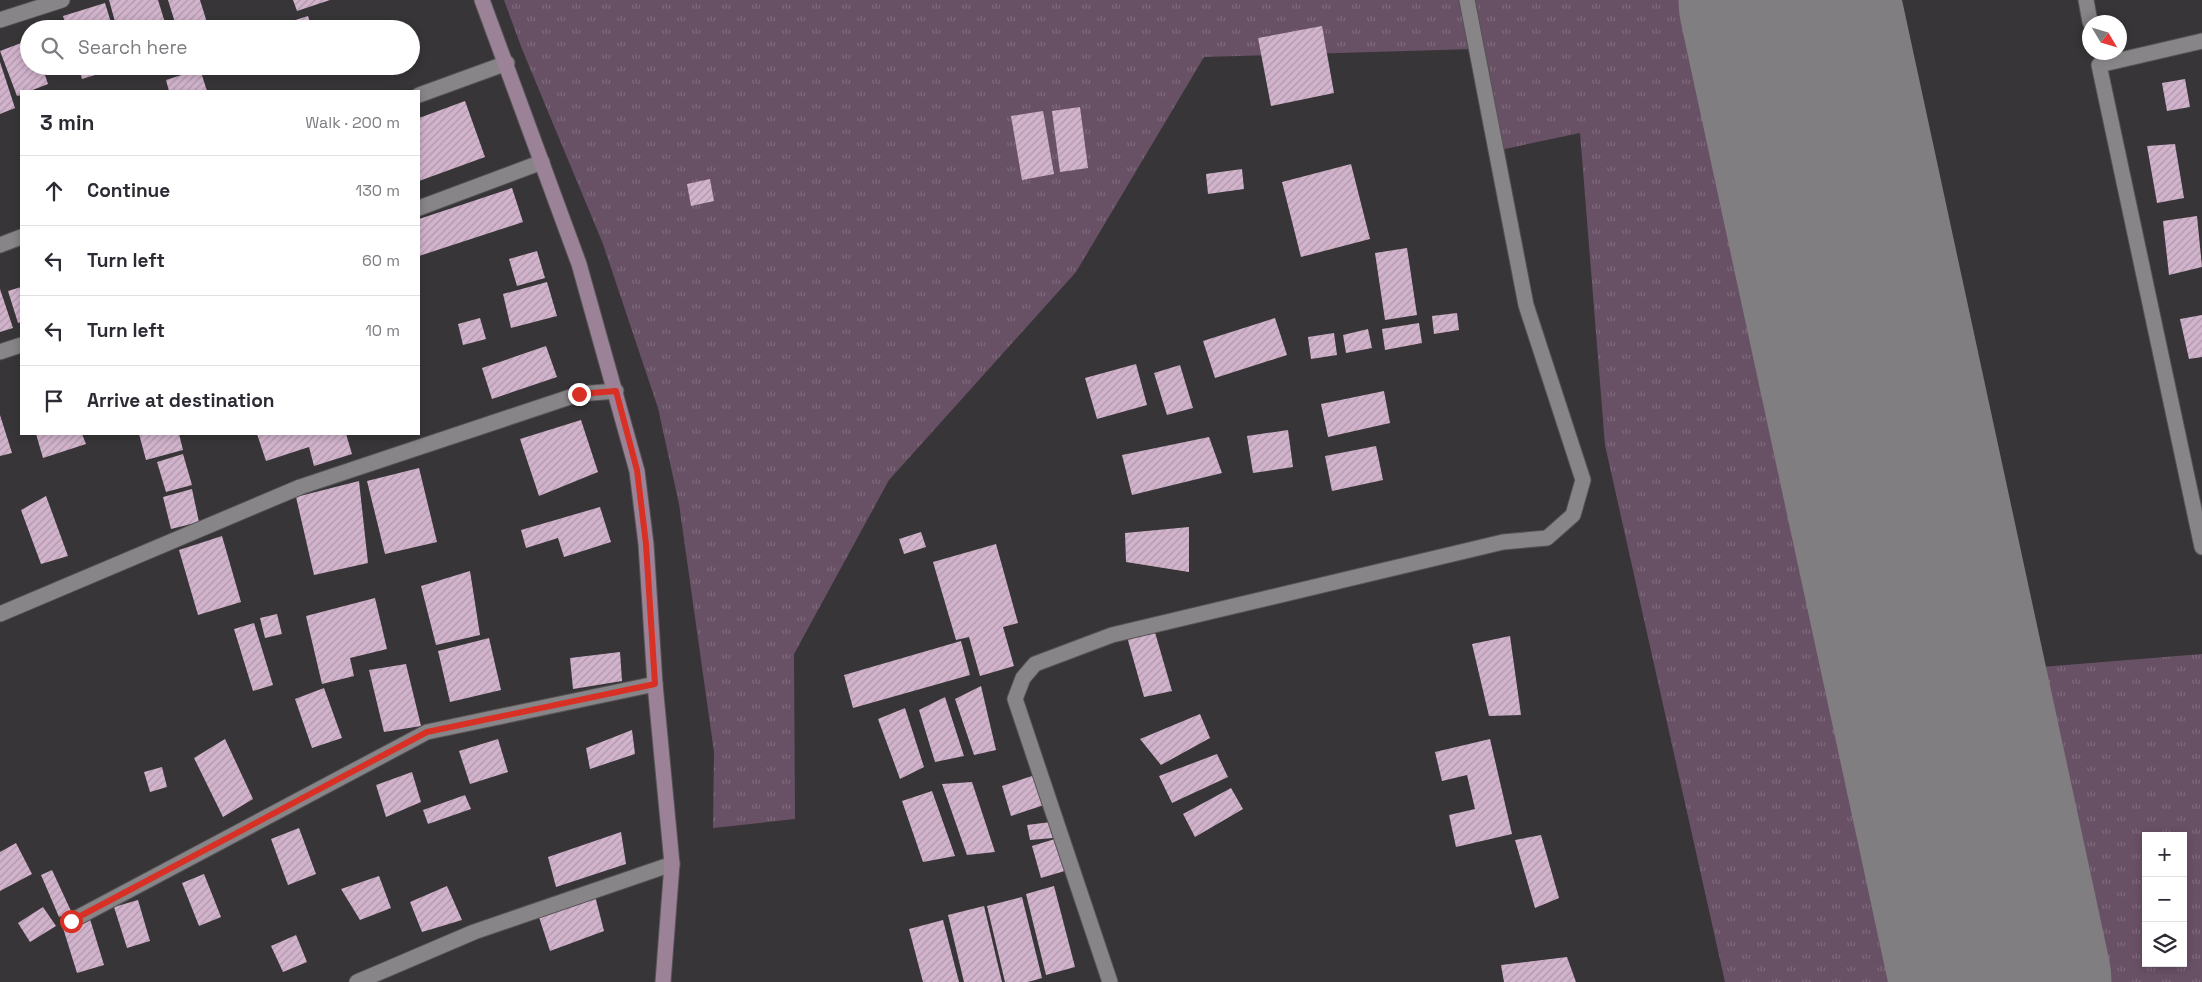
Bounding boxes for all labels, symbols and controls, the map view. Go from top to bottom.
north arrow [2082,15,2127,60]
search box [20,20,420,75]
icon: search [38,34,66,62]
text: Search here [78,35,188,60]
text: 3 min [40,109,95,136]
text: Walk · 200 m [305,112,400,133]
icon: ahead [40,177,68,205]
text: Continue [87,178,170,203]
text: 130 m [356,180,400,201]
icon: left [40,247,68,275]
text: Turn left [87,248,165,273]
text: 60 m [362,250,400,271]
icon: left [40,317,68,345]
text: Turn left [87,318,165,343]
text: 10 m [365,320,400,341]
route end [568,383,591,406]
icon: arrive [40,387,68,415]
text: Arrive at destination [87,388,275,413]
map controls [2142,832,2187,967]
button: + [2142,832,2187,877]
button: − [2142,877,2187,922]
route start [60,910,83,933]
button: layers [2142,922,2187,967]

